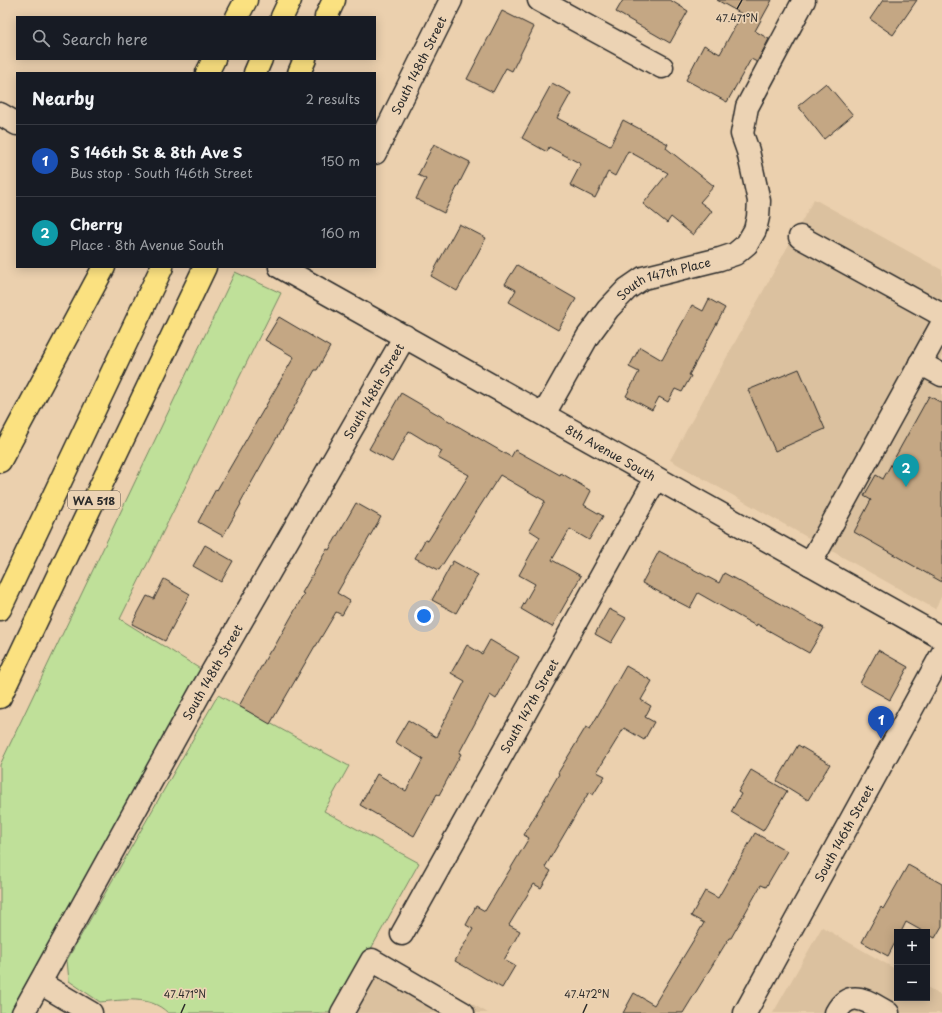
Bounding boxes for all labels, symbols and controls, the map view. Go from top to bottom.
text: 47.471°N [716,10,758,25]
street label: South 148th Street [387,13,451,118]
search box [16,16,376,60]
icon: search [30,27,52,49]
text: Search here [62,27,148,50]
text: Nearby [32,85,94,111]
text: 2 results [306,89,360,108]
text: S 146th St & 8th Ave S [70,140,242,163]
text: 1 [42,151,48,170]
text: 150 m [321,151,360,170]
text: Bus stop · South 146th Street [70,163,253,182]
text: Cherry [70,212,122,235]
text: 2 [40,223,50,242]
text: 160 m [321,223,360,242]
text: Place · 8th Avenue South [70,235,224,254]
street label: South 147th Place [612,253,712,304]
street label: South 148th Street [339,340,408,442]
street label: 8th Avenue South [562,420,659,485]
pin: 2 [893,454,919,487]
road number: WA 518 [68,491,120,509]
your location [414,606,434,626]
street label: South 148th Street [178,621,247,723]
street label: South 147th Street [495,655,563,756]
pin: 1 [868,706,894,739]
street label: South 146th Street [810,781,878,885]
map controls [894,929,930,1001]
button: + [894,929,930,965]
button: − [894,965,930,1001]
text: 47.471°N [164,986,206,1001]
text: 47.472°N [564,986,610,1001]

